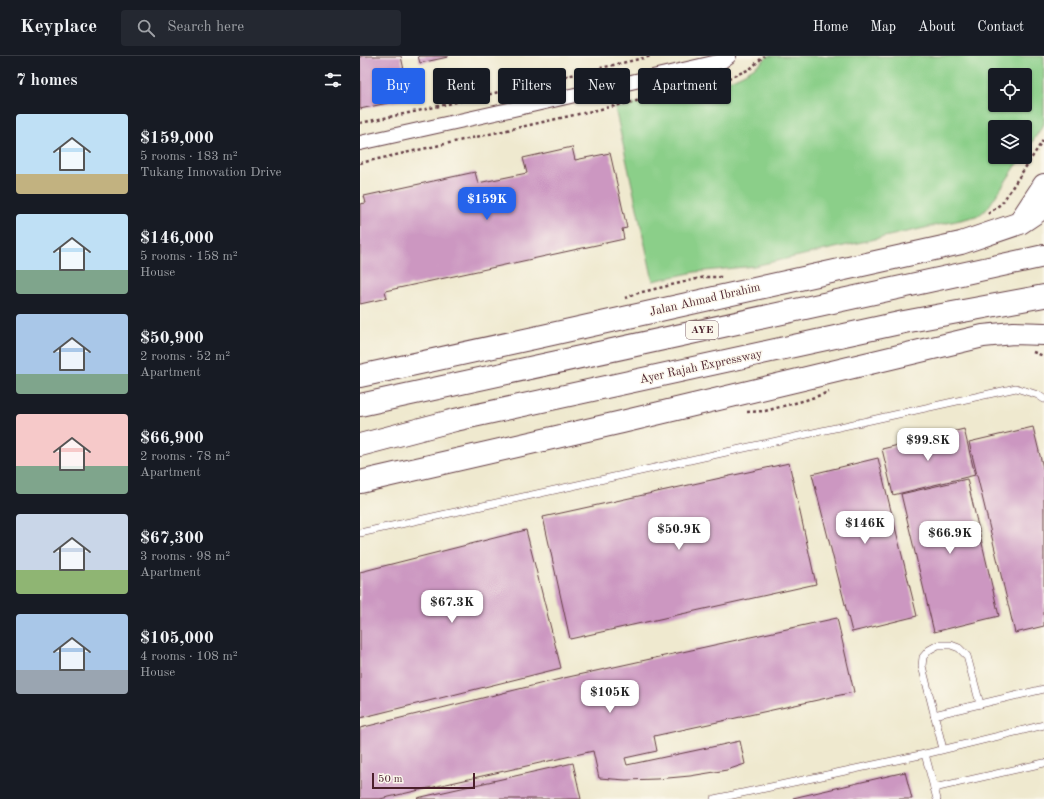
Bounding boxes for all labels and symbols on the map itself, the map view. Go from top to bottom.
pin: $159K [459,187,515,221]
street label: Jalan Ahmad Ibrahim [648,281,762,319]
road number: AYE [686,321,718,339]
street label: Ayer Rajah Expressway [639,348,764,386]
pin: $99.8K [895,428,961,462]
pin: $146K [837,511,893,545]
pin: $50.9K [646,517,712,551]
pin: $66.9K [917,521,983,555]
pin: $67.3K [419,590,485,624]
pin: $105K [582,680,638,714]
scale bar [372,771,475,790]

